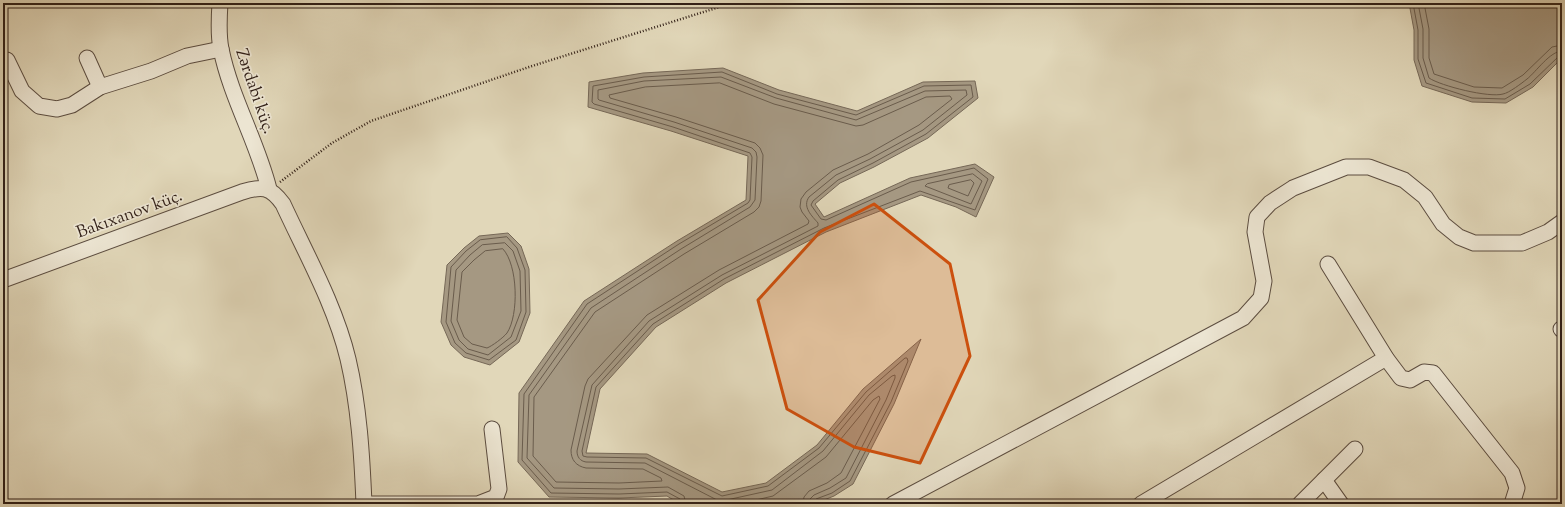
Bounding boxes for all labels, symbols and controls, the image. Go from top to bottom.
street label: Zərdabi küç. [228,46,280,138]
street label: Bakıxanov küç. [73,185,186,245]

